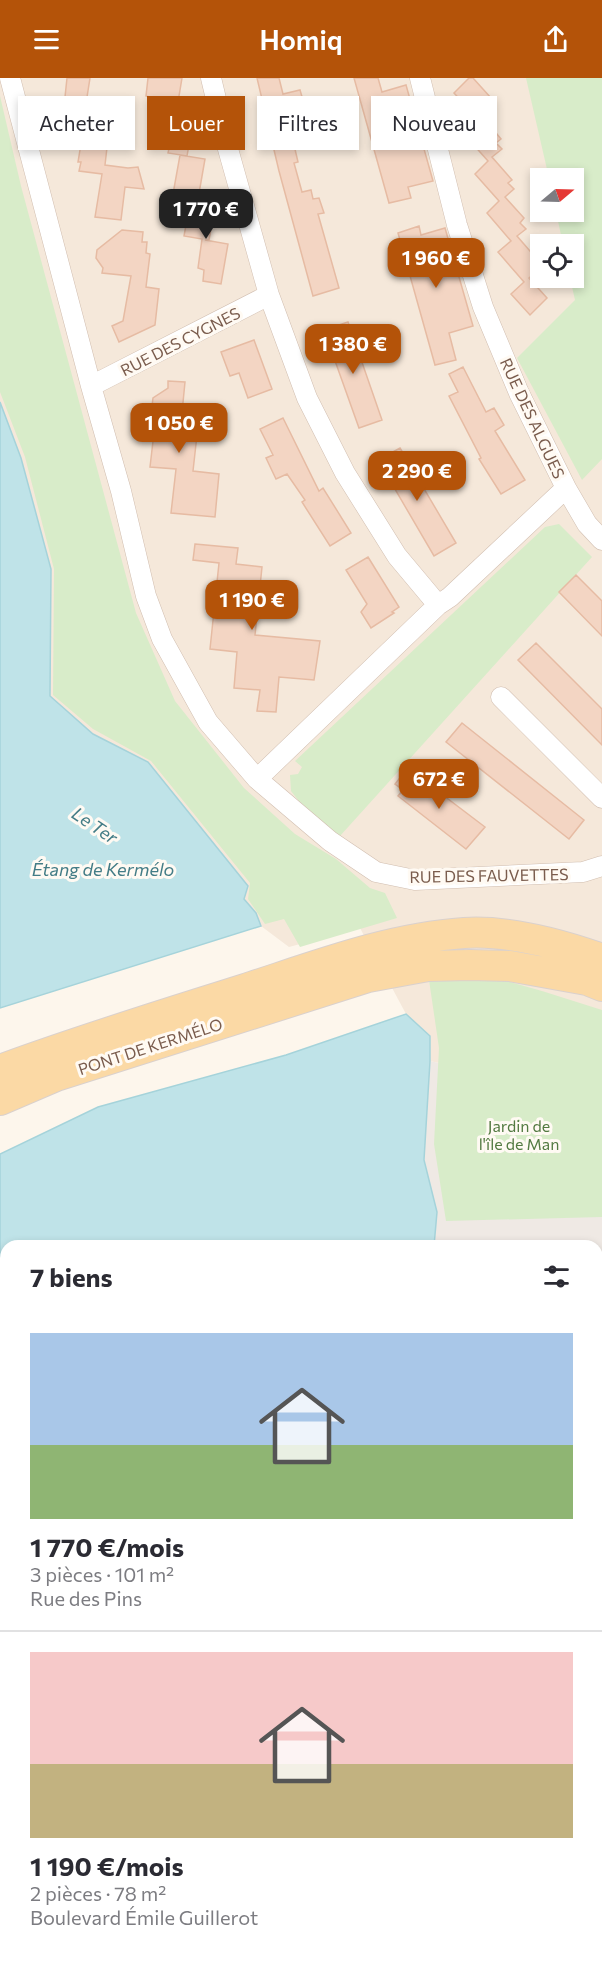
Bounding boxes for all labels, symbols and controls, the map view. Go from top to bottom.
icon: menu [30,23,63,56]
text: Homiq [259,23,343,56]
icon: share [539,23,572,56]
chip: Acheter [18,96,135,150]
chip: Louer [147,96,245,150]
chip: Filtres [257,96,359,150]
chip: Nouveau [371,96,497,150]
north arrow [530,168,584,222]
map controls [530,168,584,288]
pin: 1 770 € [151,189,261,240]
text: 1 770 € [173,196,239,220]
button: locate [530,234,584,288]
pin: 1 960 € [381,238,491,289]
text: 1 960 € [402,245,470,269]
street label: RUE DES CYGNES [117,303,243,379]
pin: 1 380 € [298,324,408,375]
text: 1 380 € [319,331,387,355]
street label: RUE DES ALGUES [497,355,569,481]
pin: 1 050 € [124,403,234,454]
text: 1 050 € [144,410,214,434]
pin: 2 290 € [362,451,472,502]
text: 2 290 € [382,458,452,482]
pin: 1 190 € [197,580,307,631]
text: 1 190 € [219,587,285,611]
pin: 672 € [397,759,481,810]
text: 672 € [413,766,465,790]
water label: Le Ter [68,802,123,849]
water label: Étang de Kermélo [32,858,174,880]
street label: RUE DES FAUVETTES [409,864,569,886]
street label: PONT DE KERMÉLO [75,1014,225,1078]
park label: Jardin de l'île de Man [479,1116,559,1153]
icon: filters [540,1260,573,1293]
text: 7 biens [30,1261,113,1292]
icon: home [248,1372,356,1480]
text: 1 770 €/mois [30,1531,184,1562]
text: 3 pièces · 101 m² [30,1562,174,1586]
text: Rue des Pins [30,1586,142,1610]
icon: home [248,1691,356,1799]
text: 1 190 €/mois [30,1850,184,1881]
text: 2 pièces · 78 m² [30,1881,166,1905]
text: Boulevard Émile Guillerot [30,1905,258,1929]

